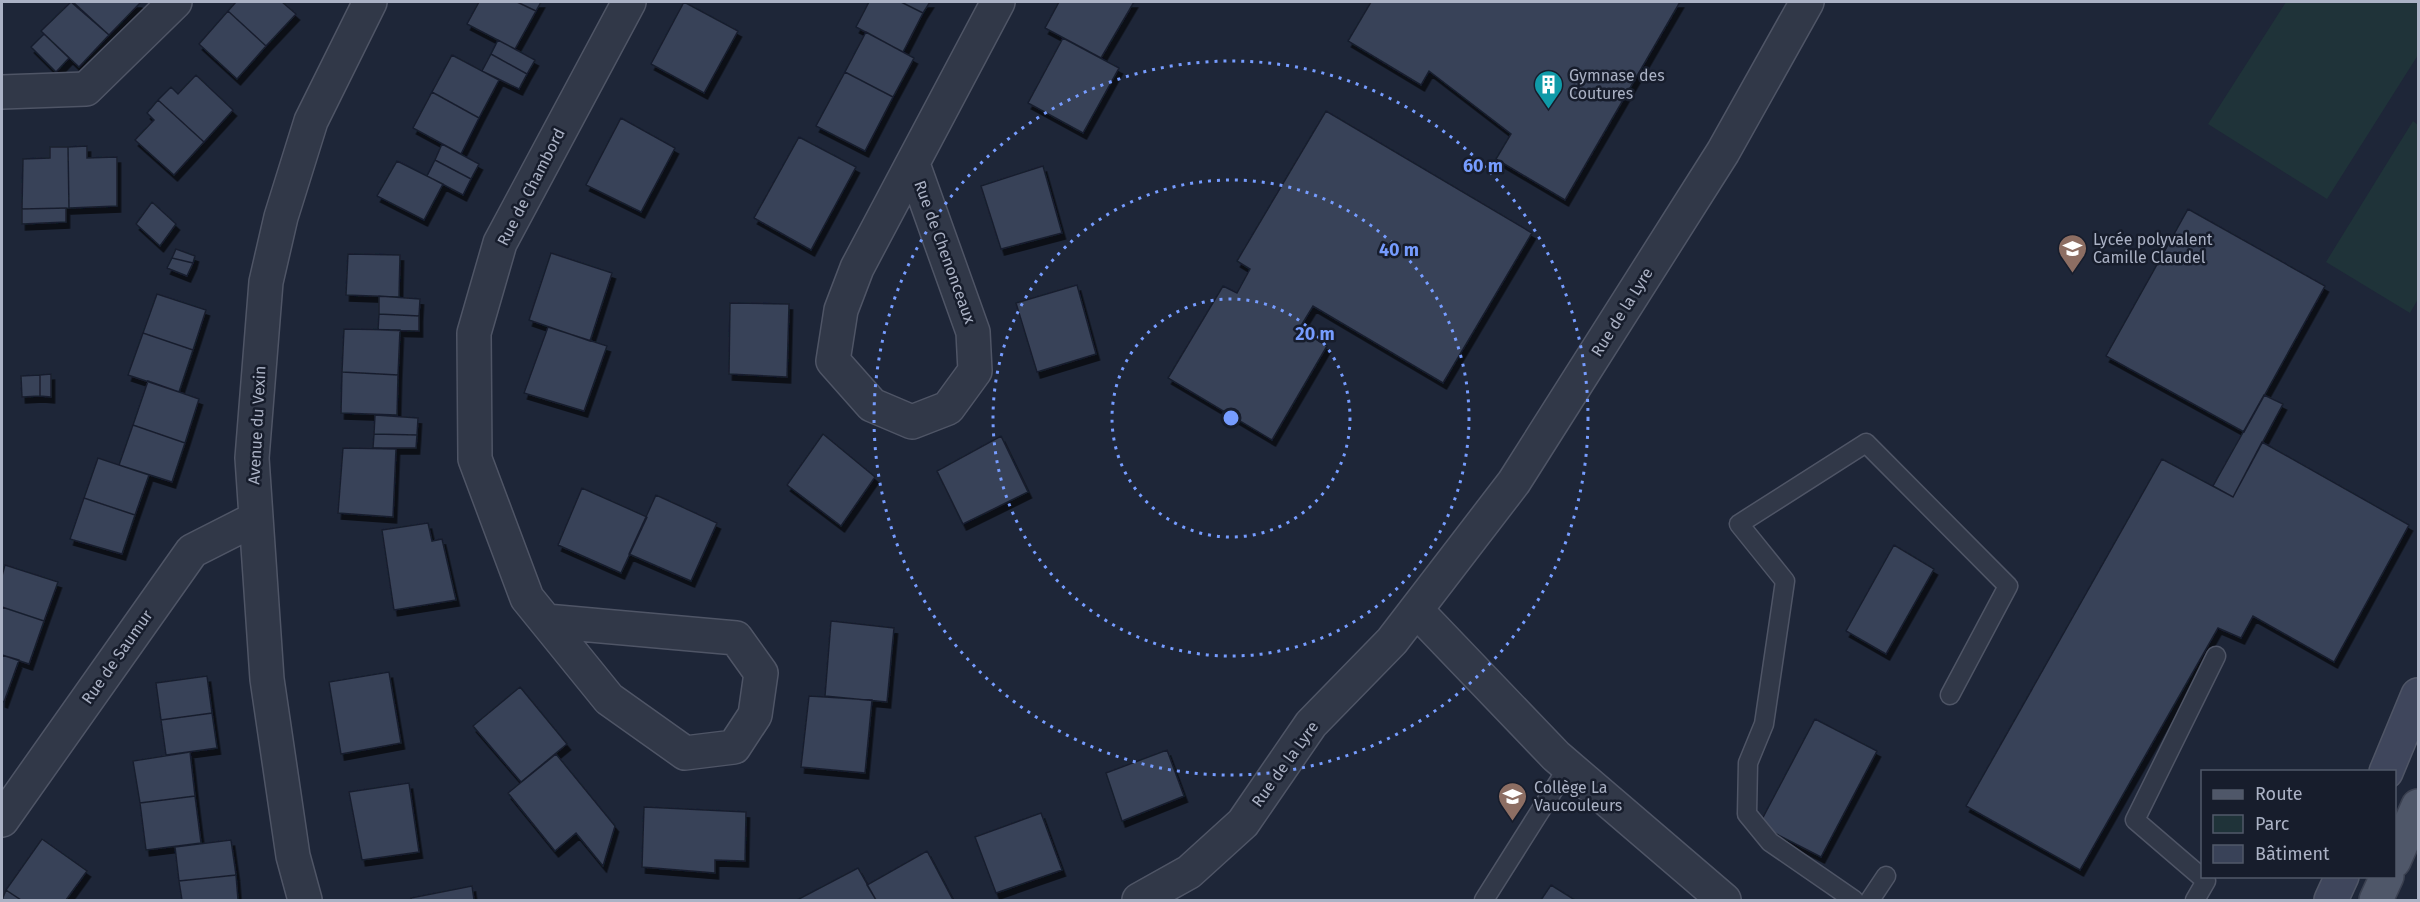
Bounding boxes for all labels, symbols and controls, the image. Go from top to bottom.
place label: Gymnase des Coutures [1569,66,1665,103]
building icon: Gymnase des Coutures [1532,68,1564,110]
street label: Rue de Chambord [493,125,569,249]
text: 60 m [1463,155,1503,177]
street label: Rue de Chenonceaux [910,178,980,326]
place label: Lycée polyvalent Camille Claudel [2093,230,2213,267]
school or university icon: Lycée polyvalent Camille Claudel [2056,232,2088,274]
text: 40 m [1379,239,1419,261]
street label: Rue de la Lyre [1587,264,1657,360]
text: 20 m [1295,323,1335,345]
street label: Avenue du Vexin [244,365,270,485]
centre of rings [1221,408,1241,428]
street label: Rue de Saumur [78,606,157,708]
street label: Rue de la Lyre [1248,717,1322,811]
legend [2201,770,2396,878]
place label: Collège La Vaucouleurs [1534,778,1622,815]
school or university icon: Collège La Vaucouleurs [1497,780,1529,822]
text: Route [2255,783,2303,805]
text: Parc [2255,813,2290,835]
text: Bâtiment [2255,843,2330,865]

